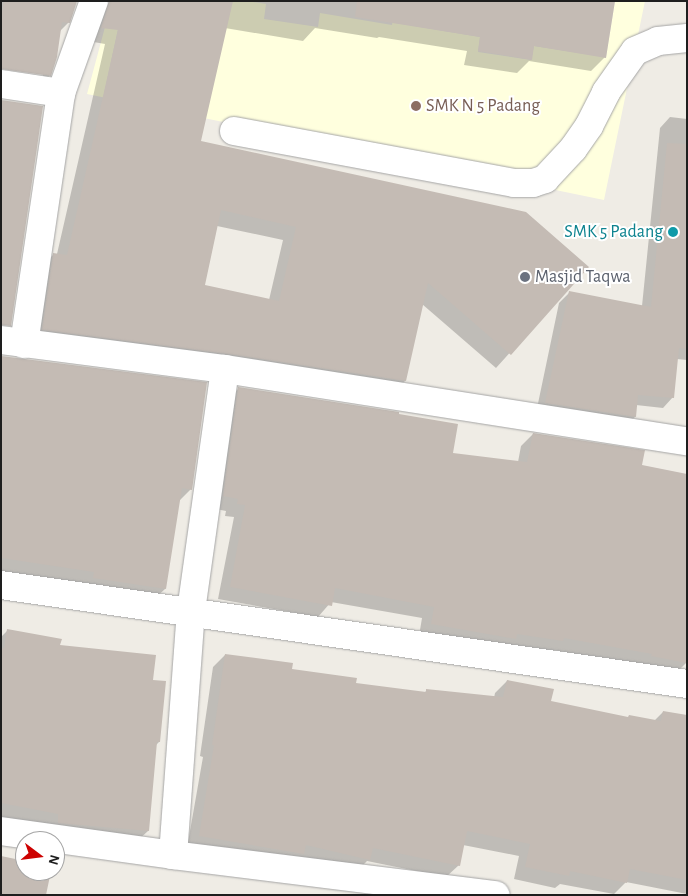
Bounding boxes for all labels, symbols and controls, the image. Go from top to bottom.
place label: SMK N 5 Padang [426,95,540,117]
marker: SMK N 5 Padang [410,100,422,112]
place label: SMK 5 Padang [564,221,663,243]
marker: SMK 5 Padang [667,226,679,238]
place label: Masjid Taqwa [535,266,631,288]
marker: Masjid Taqwa [519,271,531,283]
north arrow [15,831,65,881]
text: N [46,853,62,866]

